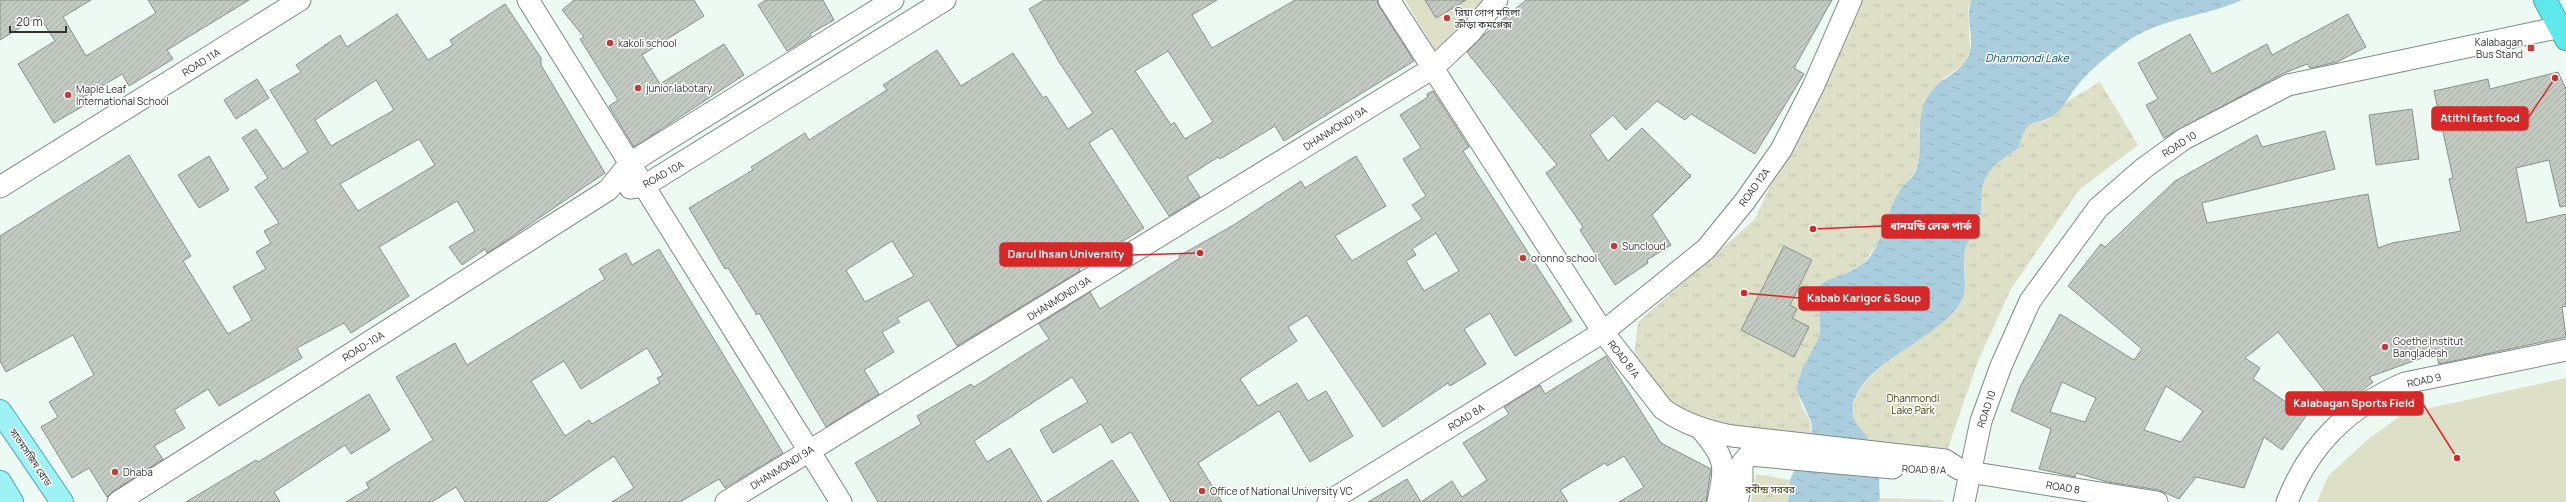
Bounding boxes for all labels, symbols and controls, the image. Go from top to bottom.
place label: রিয়া গোপ মহিলা ক্রীড়া কমপ্লেক্স [1454,5,1520,31]
scale bar [10,8,66,34]
text: 20 m [16,13,43,30]
marker: রিয়া গোপ মহিলা ক্রীড়া কমপ্লেক্স [1442,13,1452,23]
place label: Kalabagan Bus Stand [2475,35,2523,61]
place label: kakoli school [618,36,677,50]
marker: kakoli school [605,38,615,48]
marker: Kalabagan Bus Stand [2526,43,2536,53]
street label: ROAD 11A [179,44,223,79]
water label: Dhanmondi Lake [1985,50,2069,65]
place label: junior labotary [645,81,713,95]
place label: Maple Leaf International School [76,82,169,108]
marker: junior labotary [633,83,643,93]
marker: Maple Leaf International School [63,90,73,100]
street label: DHANMONDI 9A [1300,102,1370,153]
callout: Atithi fast food [2432,107,2528,130]
text: Atithi fast food [2440,110,2520,125]
street label: ROAD 10 [2159,128,2199,160]
street label: ROAD 10A [640,157,687,191]
street label: ROAD 12A [1735,165,1773,209]
callout: ধানমন্ডি লেক পার্ক [1882,215,1979,238]
text: ধানমন্ডি লেক পার্ক [1890,218,1973,233]
place label: Suncloud [1622,239,1666,253]
marker: Suncloud [1609,241,1619,251]
callout: Darul Ihsan University [1000,243,1132,266]
text: Darul Ihsan University [1008,246,1125,261]
place label: oronno school [1531,251,1597,265]
marker: oronno school [1518,253,1528,263]
street label: DHANMONDI 9A [1024,272,1094,323]
callout: Kabab Karigor & Soup [1799,287,1929,310]
text: Kabab Karigor & Soup [1807,290,1921,305]
street label: ROAD-10A [339,327,387,364]
place label: Goethe Institut Bangladesh [2393,334,2463,360]
street label: ROAD 8/A [1605,337,1644,381]
marker: Goethe Institut Bangladesh [2380,342,2390,352]
street label: ROAD 9 [2406,370,2442,390]
street label: ROAD 10 [1973,389,1999,429]
park label: Dhanmondi Lake Park [1887,391,1939,417]
callout: Kalabagan Sports Field [2286,392,2423,415]
text: Kalabagan Sports Field [2293,395,2415,410]
street label: ROAD 8A [1445,400,1487,434]
street label: সাতমসজিদ রোড [6,425,56,489]
street label: DHANMONDI 9A [747,441,817,492]
street label: ROAD 8/A [1902,461,1947,477]
place label: Dhaba [123,465,153,479]
marker: Dhaba [110,467,120,477]
street label: ROAD 8 [2045,477,2081,497]
park label: রবীন্দ্র সরবর [1744,482,1796,496]
place label: Office of National University VC [1210,484,1353,498]
marker: Office of National University VC [1197,486,1207,496]

